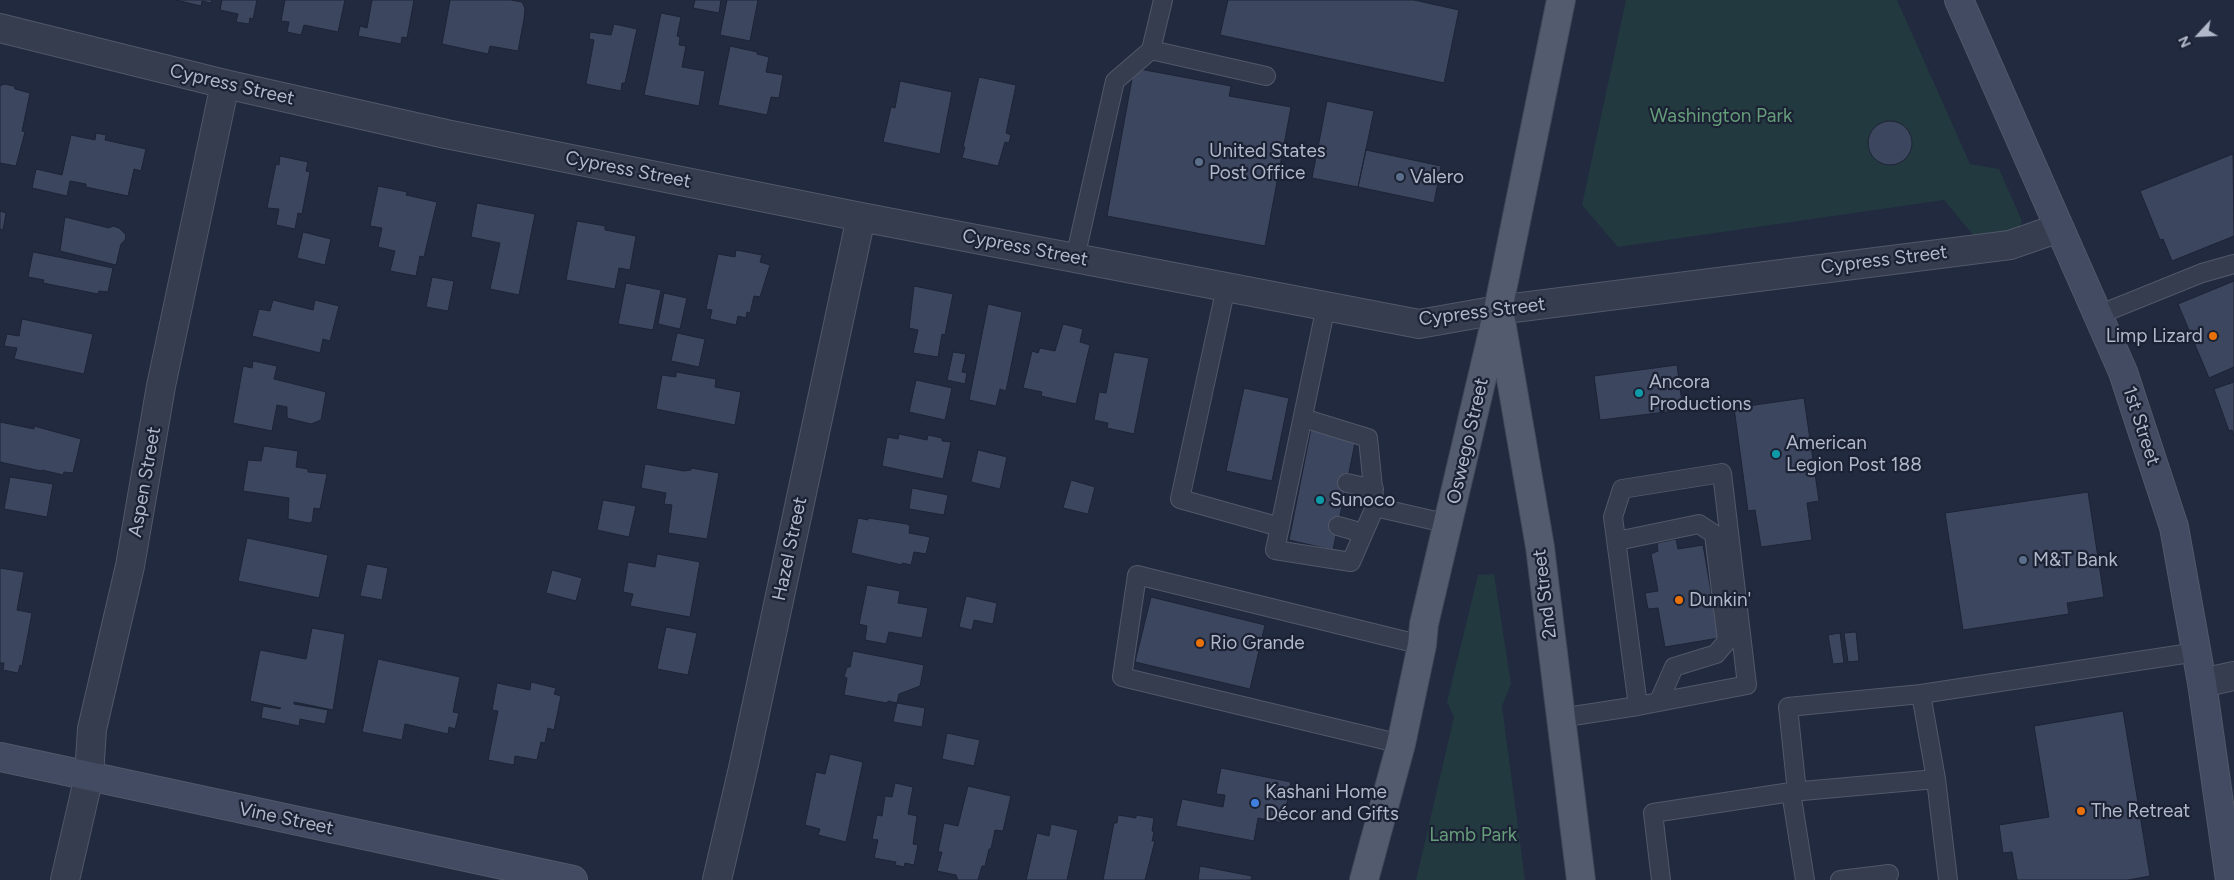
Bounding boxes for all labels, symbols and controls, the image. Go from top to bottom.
north arrow [2174,10,2224,60]
text: N [2175,33,2195,50]
street label: Cypress Street [167,60,297,110]
park label: Washington Park [1650,105,1792,127]
place label: United States Post Office [1209,140,1326,184]
street label: Cypress Street [563,147,693,193]
marker: United States Post Office [1193,156,1205,168]
place label: Valero [1410,166,1464,188]
marker: Valero [1394,171,1406,183]
street label: Cypress Street [960,225,1090,271]
street label: Cypress Street [1819,241,1949,279]
street label: Cypress Street [1417,293,1547,331]
place label: Limp Lizard [2106,325,2203,347]
marker: Limp Lizard [2207,330,2219,342]
place label: Ancora Productions [1649,371,1751,415]
street label: Oswego Street [1442,376,1494,506]
street label: 1st Street [2118,384,2164,468]
marker: Ancora Productions [1633,387,1645,399]
street label: Aspen Street [124,425,166,539]
place label: American Legion Post 188 [1786,432,1922,476]
marker: American Legion Post 188 [1770,448,1782,460]
place label: Sunoco [1330,489,1395,511]
marker: Sunoco [1314,494,1326,506]
street label: Hazel Street [768,495,812,603]
street label: 2nd Street [1528,548,1562,640]
place label: M&T Bank [2033,549,2118,571]
marker: M&T Bank [2017,554,2029,566]
place label: Dunkin' [1689,589,1751,611]
marker: Dunkin' [1673,594,1685,606]
place label: Rio Grande [1210,632,1305,654]
marker: Rio Grande [1194,637,1206,649]
place label: Kashani Home Décor and Gifts [1265,781,1399,825]
marker: Kashani Home Décor and Gifts [1249,797,1261,809]
street label: Vine Street [236,798,336,840]
place label: The Retreat [2091,800,2190,822]
marker: The Retreat [2075,805,2087,817]
park label: Lamb Park [1429,824,1517,846]

